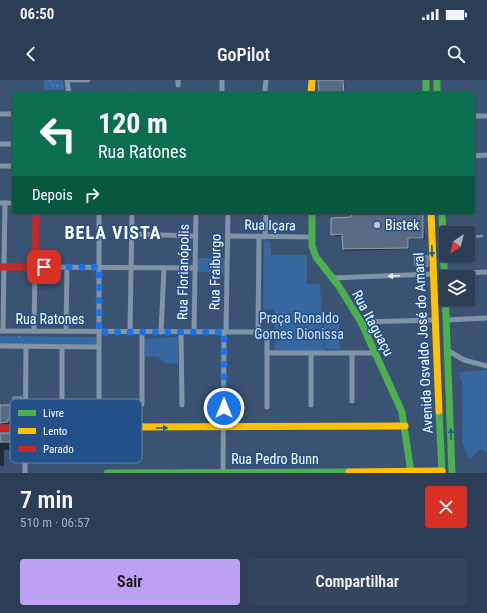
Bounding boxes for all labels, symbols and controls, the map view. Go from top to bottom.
text: 06:50 [20,5,54,23]
icon: back [20,43,42,65]
icon: search [445,43,467,65]
text: GoPilot [217,44,270,65]
text: 120 m [98,107,168,140]
icon: left [32,108,84,160]
text: Rua Ratones [98,141,187,162]
icon: right [81,184,103,206]
text: Depois [32,186,73,204]
street label: Rua Içara [244,217,296,233]
place label: Bistek [385,217,420,233]
marker: Bistek [372,220,382,230]
district label: BELA VISTA [64,222,162,243]
street label: Rua Florianópolis [174,224,192,320]
north arrow [439,226,475,262]
map controls [439,226,475,306]
street label: Rua Fraiburgo [206,234,224,310]
one-way arrow [429,245,435,258]
pin [27,250,61,284]
street label: Avenida Osvaldo José do Amaral [410,252,436,434]
icon: arrive [33,256,55,278]
button: layers [439,270,475,306]
one-way arrow [388,272,400,279]
street label: Rua Itaguaçu [349,287,397,359]
park label: Praça Ronaldo Gomes Dionissa [254,310,344,342]
street label: Rua Ratones [15,311,85,327]
position arrow [203,387,245,429]
legend [10,399,142,463]
text: Livre [43,407,64,420]
text: Lento [43,425,68,438]
one-way arrow [156,425,169,431]
one-way arrow [448,427,454,440]
text: Parado [43,443,74,456]
street label: Rua Pedro Bunn [231,451,319,467]
text: 7 min [20,486,73,514]
button: close [425,486,467,528]
text: 510 m · 06:57 [20,515,90,530]
button: Sair [20,559,240,605]
button: Compartilhar [248,559,467,605]

